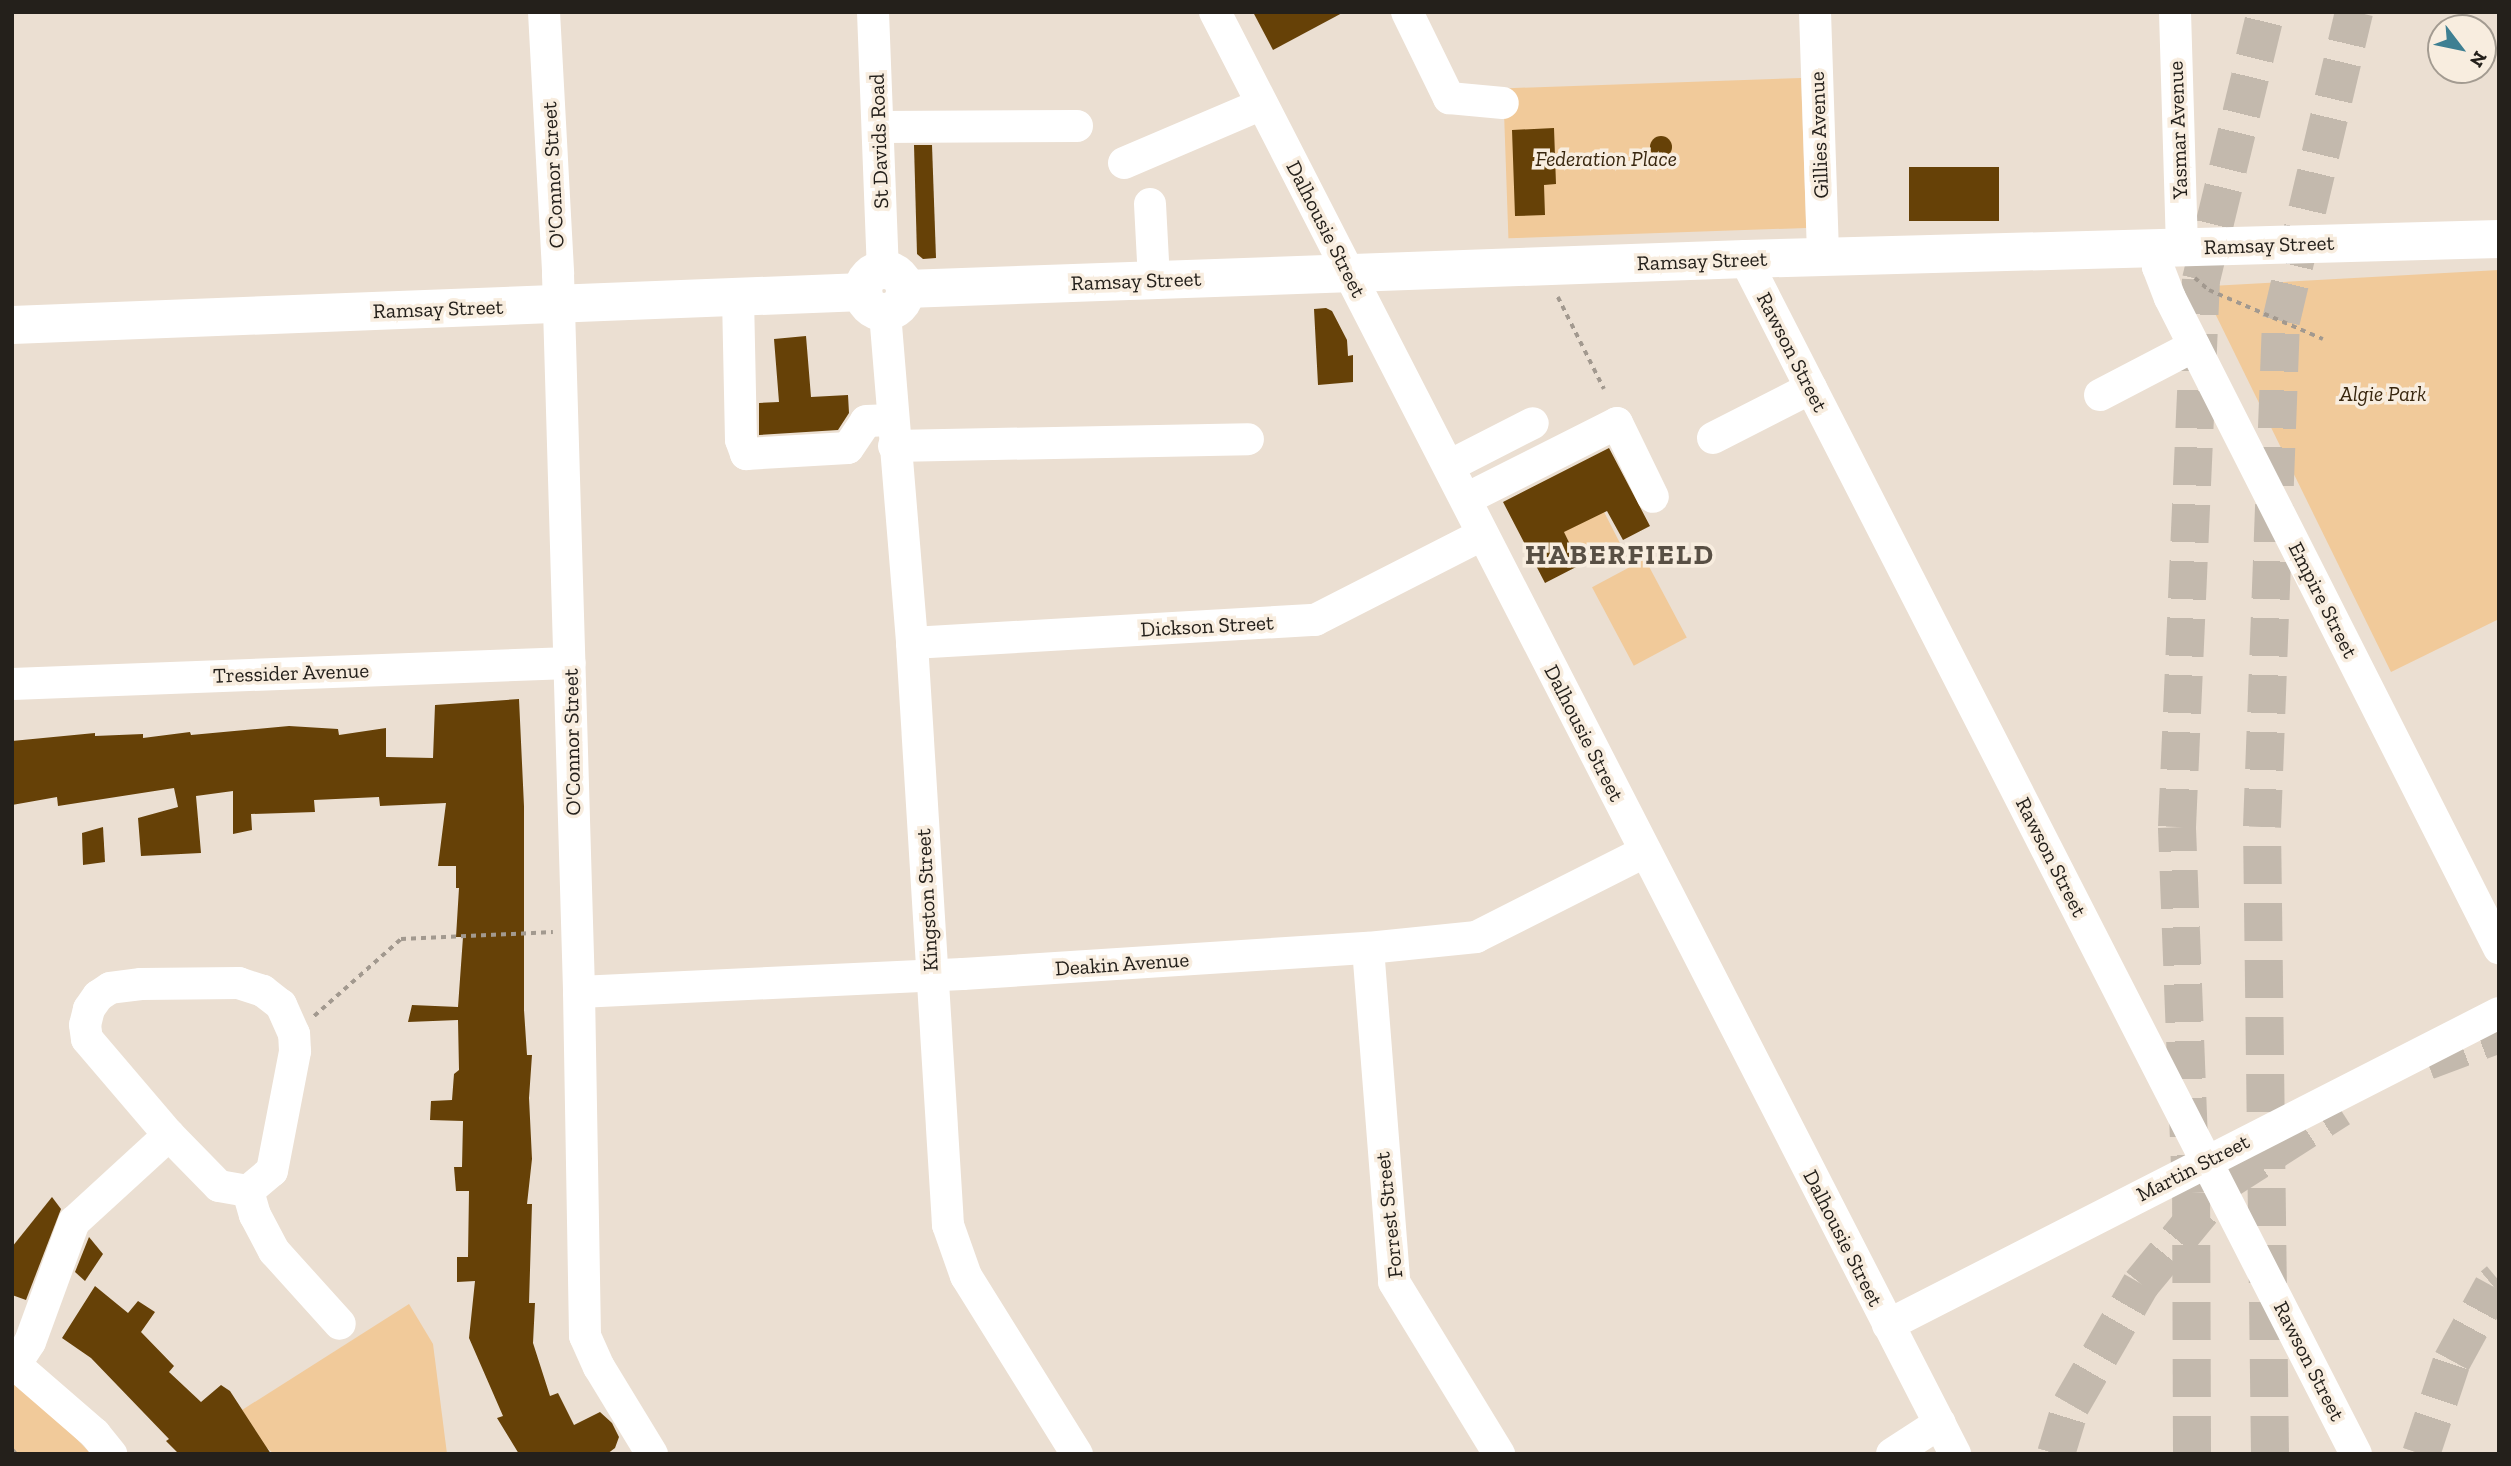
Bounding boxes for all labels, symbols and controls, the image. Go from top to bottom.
north arrow [2427,14,2497,84]
text: N [2465,47,2492,72]
street label: Yasmar Avenue [2163,60,2193,200]
street label: Gillies Avenue [1804,71,1834,199]
street label: St Davids Road [864,73,894,209]
street label: O'Connor Street [537,101,569,249]
park label: Federation Place [1535,146,1677,172]
street label: Dalhousie Street [1281,157,1371,301]
street label: Ramsay Street [2203,230,2335,260]
street label: Ramsay Street [1636,246,1768,276]
street label: Ramsay Street [1070,266,1202,296]
street label: Rawson Street [1751,288,1833,416]
street label: Ramsay Street [372,294,504,324]
park label: Algie Park [2340,381,2426,407]
district label: HABERFIELD [1526,538,1714,572]
street label: Empire Street [2283,538,2363,662]
street label: Dickson Street [1140,610,1274,642]
street label: Tressider Avenue [212,658,370,688]
street label: Dalhousie Street [1539,661,1629,805]
street label: O'Connor Street [558,668,586,816]
street label: Rawson Street [2010,793,2092,921]
street label: Kingston Street [911,828,943,972]
street label: Deakin Avenue [1054,947,1190,981]
street label: Martin Street [2132,1129,2254,1207]
street label: Forrest Street [1370,1151,1408,1279]
street label: Dalhousie Street [1798,1166,1888,1310]
street label: Rawson Street [2268,1297,2350,1425]

